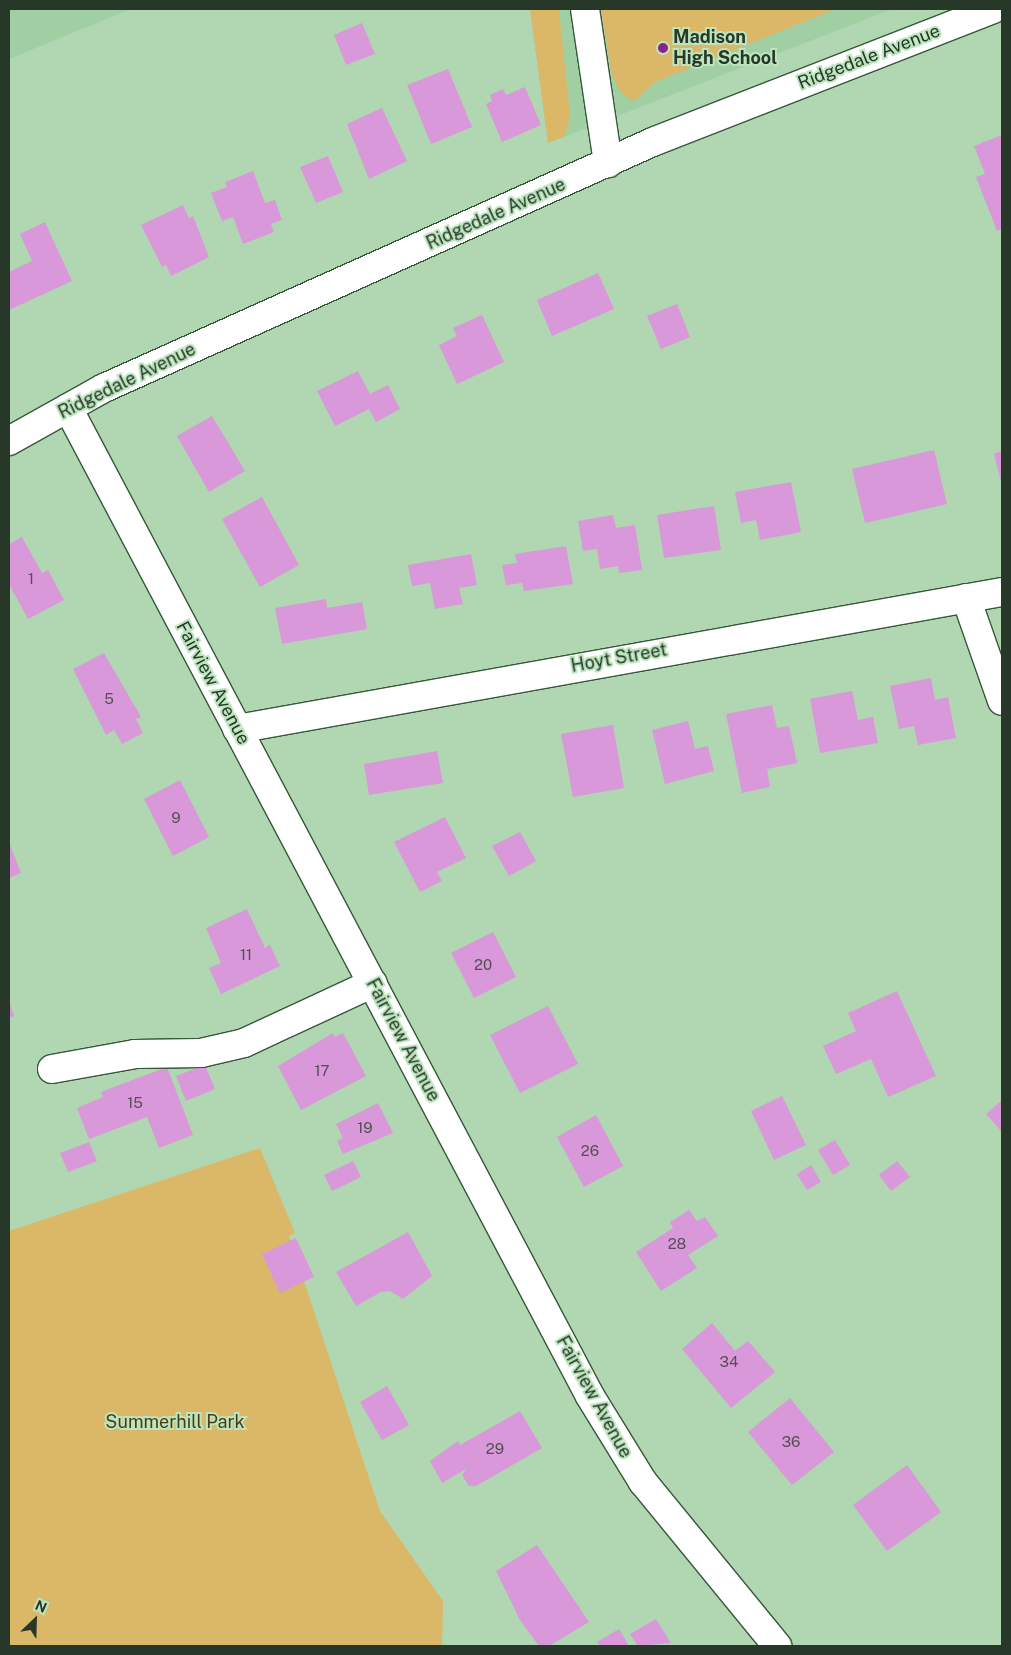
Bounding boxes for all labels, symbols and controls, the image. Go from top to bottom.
street label: Ridgedale Avenue [795,20,943,94]
place label: Madison High School [673,27,777,70]
marker: Madison High School [657,42,669,54]
street label: Ridgedale Avenue [423,174,569,254]
street label: Ridgedale Avenue [55,338,199,424]
house number: 1 [28,570,34,588]
street label: Fairview Avenue [172,618,254,748]
street label: Hoyt Street [569,639,669,677]
house number: 5 [104,690,114,708]
house number: 9 [171,809,181,827]
house number: 11 [240,946,252,964]
house number: 20 [474,956,492,974]
street label: Fairview Avenue [362,975,444,1105]
house number: 17 [314,1062,330,1080]
house number: 15 [127,1094,143,1112]
house number: 19 [357,1119,373,1137]
house number: 26 [581,1142,599,1160]
house number: 28 [668,1235,686,1253]
street label: Fairview Avenue [552,1332,636,1462]
house number: 34 [720,1353,738,1371]
park label: Summerhill Park [105,1411,245,1433]
house number: 36 [782,1433,800,1451]
house number: 29 [486,1440,504,1458]
north arrow [10,1595,60,1645]
text: N [33,1597,49,1616]

